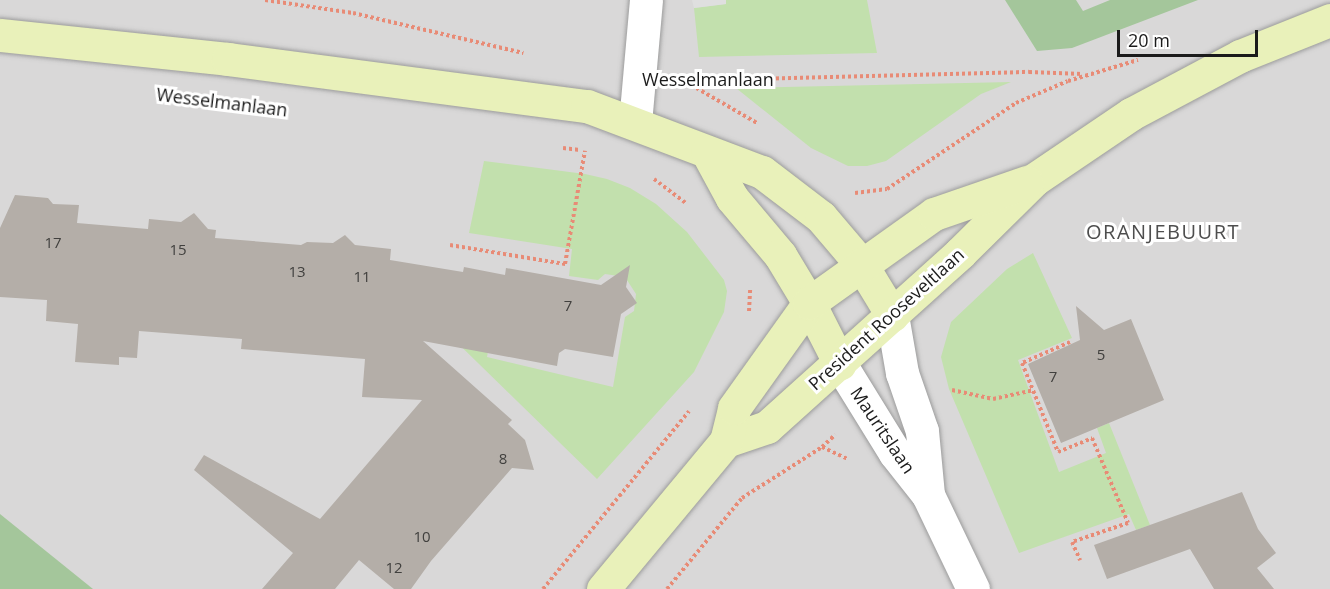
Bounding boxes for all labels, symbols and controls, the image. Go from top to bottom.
scale bar [1120,18,1261,56]
text: 20 m [1128,28,1170,52]
street label: Wesselmanlaan [642,68,774,90]
street label: Wesselmanlaan [155,83,289,121]
district label: ORANJEBUURT [1086,219,1240,243]
house number: 17 [44,234,62,252]
house number: 15 [169,241,187,259]
street label: President Rooseveltlaan [804,243,968,395]
house number: 13 [288,263,306,281]
house number: 11 [353,268,371,286]
house number: 7 [564,297,572,315]
house number: 5 [1097,346,1105,364]
house number: 7 [1049,368,1057,386]
street label: Mauritslaan [846,383,920,477]
house number: 8 [499,450,507,468]
house number: 10 [413,528,431,546]
house number: 12 [385,559,403,577]

